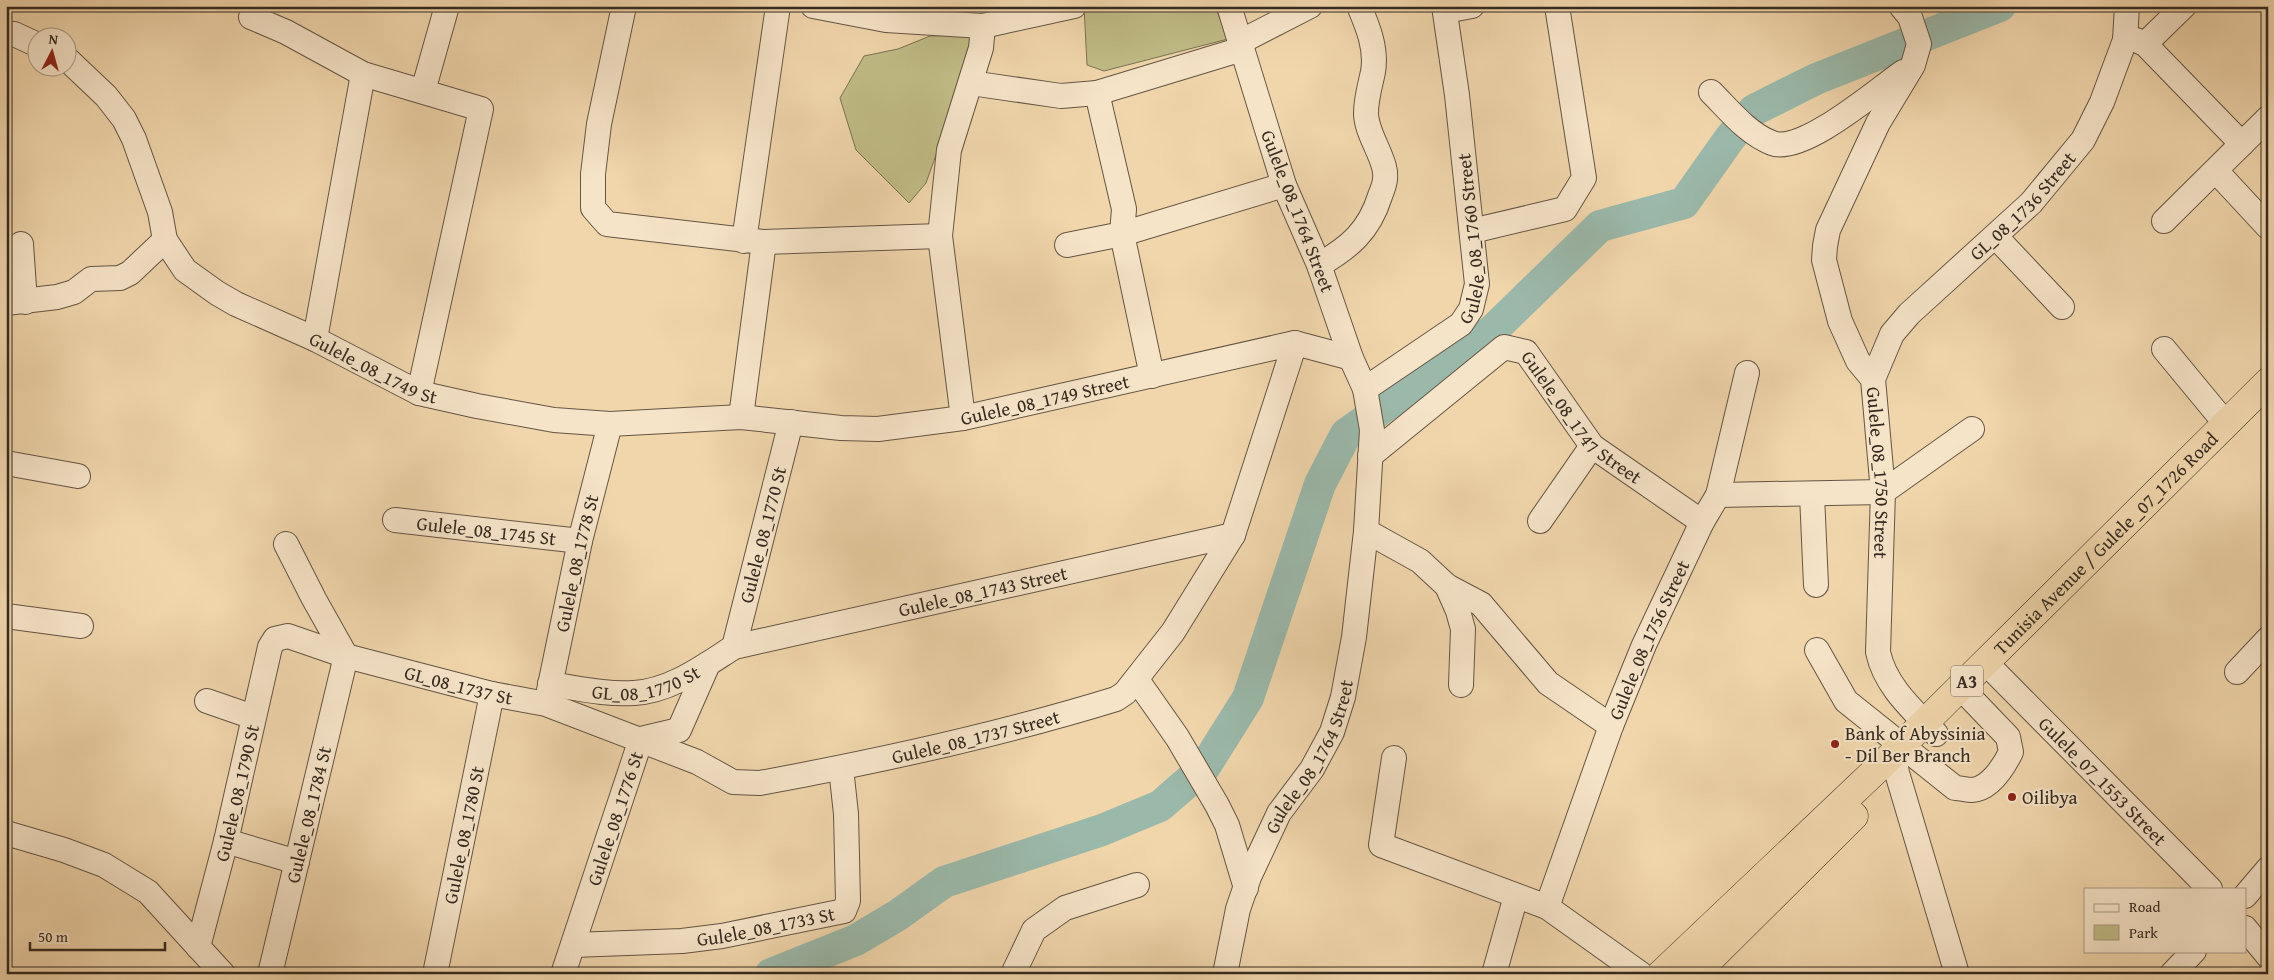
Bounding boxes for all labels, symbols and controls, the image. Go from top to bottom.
north arrow [28,28,78,78]
text: N [48,29,60,50]
street label: Gulele_08_1764 Street [1254,126,1342,297]
street label: GL_08_1736 Street [1963,145,2082,267]
street label: Gulele_08_1760 Street [1449,152,1491,329]
street label: Gulele_08_1749 St [304,324,440,411]
street label: Gulele_08_1747 Street [1515,344,1648,491]
street label: Gulele_08_1749 Street [958,367,1132,432]
street label: Gulele_08_1750 Street [1860,386,1897,559]
street label: Tunisia Avenue / Gulele _07_1726 Road [1987,425,2225,661]
street label: Gulele_08_1770 St [732,463,793,606]
street label: Gulele_08_1778 St [548,491,605,634]
street label: Gulele_08_1745 St [415,509,558,552]
street label: Gulele_08_1756 Street [1601,555,1696,724]
street label: Gulele_08_1743 Street [896,559,1070,624]
street label: GL_08_1737 St [402,658,515,712]
street label: GL_08_1770 St [591,658,705,707]
road number: A3 [1951,666,1983,696]
street label: Gulele_08_1764 Street [1257,677,1360,838]
street label: Gulele_08_1737 Street [889,702,1063,770]
street label: Gulele_07_1553 Street [2032,710,2174,852]
place label: Bank of Abyssinia - Dil Ber Branch [1845,719,1985,769]
street label: Gulele_08_1790 St [207,721,266,865]
marker: Bank of Abyssinia - Dil Ber Branch [1829,738,1841,750]
street label: Gulele_08_1784 St [278,743,338,886]
street label: Gulele_08_1776 St [579,747,650,889]
street label: Gulele_08_1780 St [436,763,491,906]
place label: Oilibya [2022,783,2078,811]
marker: Oilibya [2006,791,2018,803]
legend [2084,888,2246,952]
text: Road [2129,896,2160,917]
street label: Gulele_08_1733 St [695,899,837,953]
scale bar [30,920,165,952]
text: Park [2129,922,2158,943]
text: 50 m [38,926,69,947]

